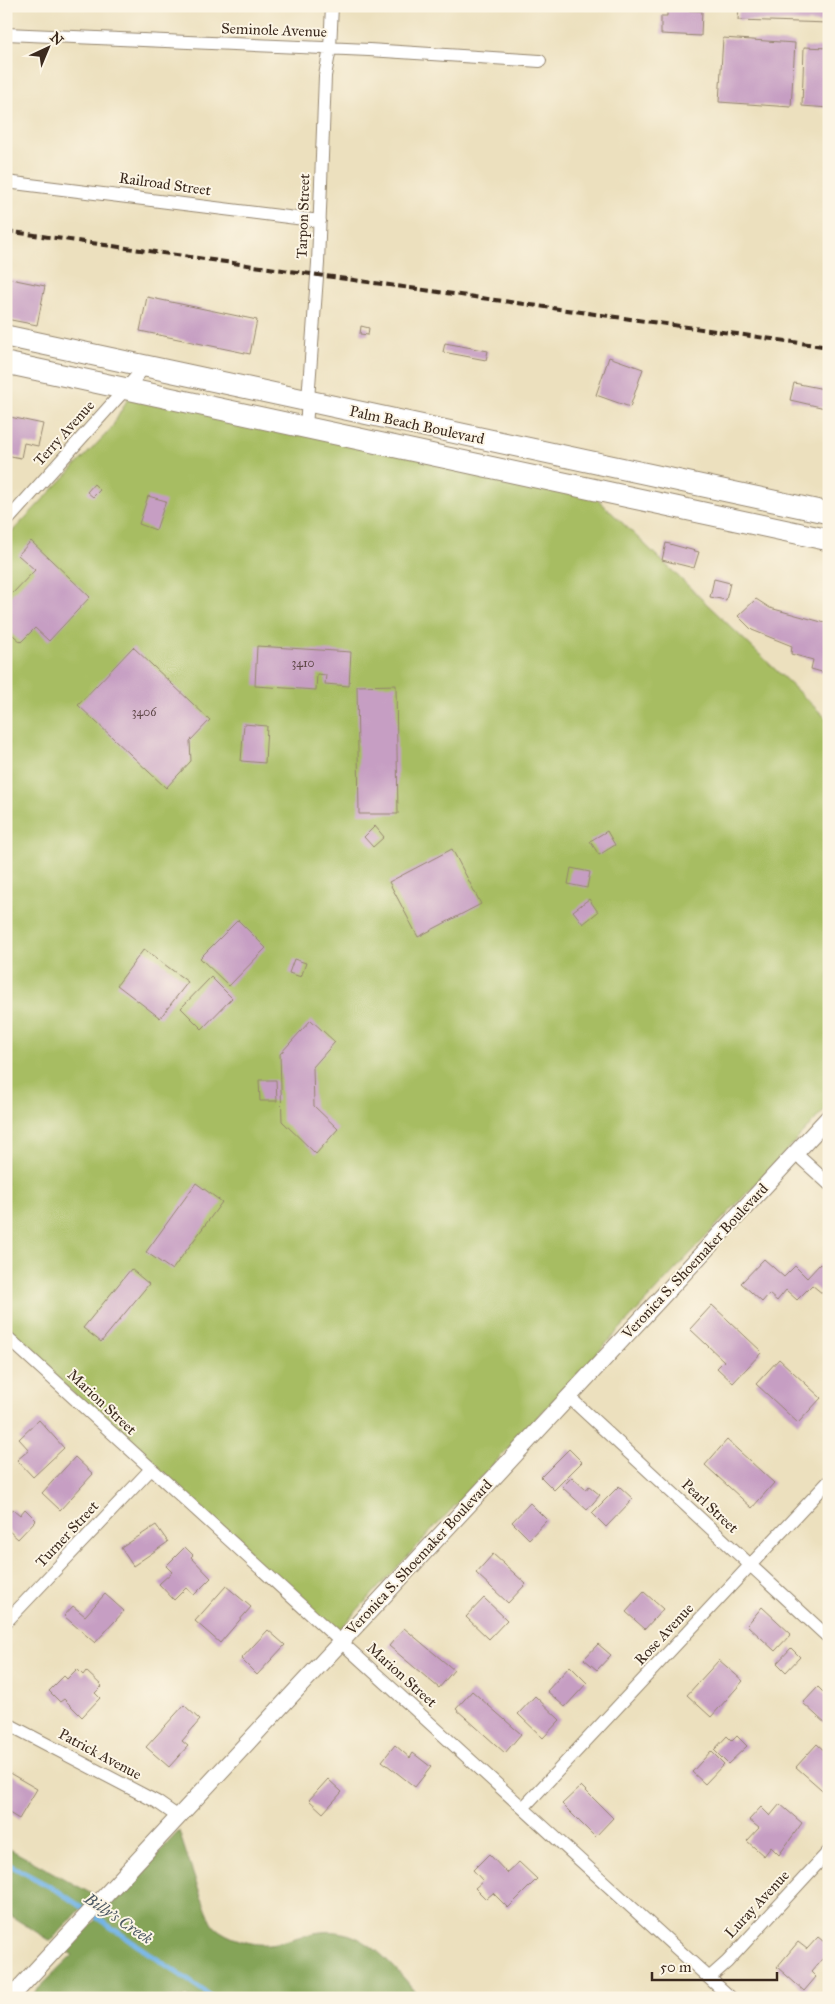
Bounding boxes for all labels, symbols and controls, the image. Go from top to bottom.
street label: Seminole Avenue [221,19,327,41]
north arrow [22,22,72,72]
text: N [47,29,67,49]
street label: Railroad Street [118,169,213,199]
street label: Tarpon Street [293,172,314,259]
street label: Terry Avenue [30,397,98,469]
street label: Palm Beach Boulevard [348,402,486,448]
house number: 3410 [291,656,315,670]
house number: 3406 [132,705,157,719]
street label: Veronica S. Shoemaker Boulevard [618,1179,772,1343]
street label: Marion Street [64,1365,141,1439]
street label: Veronica S. Shoemaker Boulevard [342,1475,496,1639]
street label: Pearl Street [678,1475,743,1537]
street label: Turner Street [32,1497,103,1571]
street label: Rose Avenue [631,1599,697,1669]
street label: Marion Street [363,1639,441,1712]
street label: Patrick Avenue [56,1725,144,1783]
street label: Luray Avenue [721,1866,793,1942]
water label: Billy's Creek [80,1888,156,1948]
scale bar [652,1949,778,1981]
text: 50 m [660,1958,692,1976]

